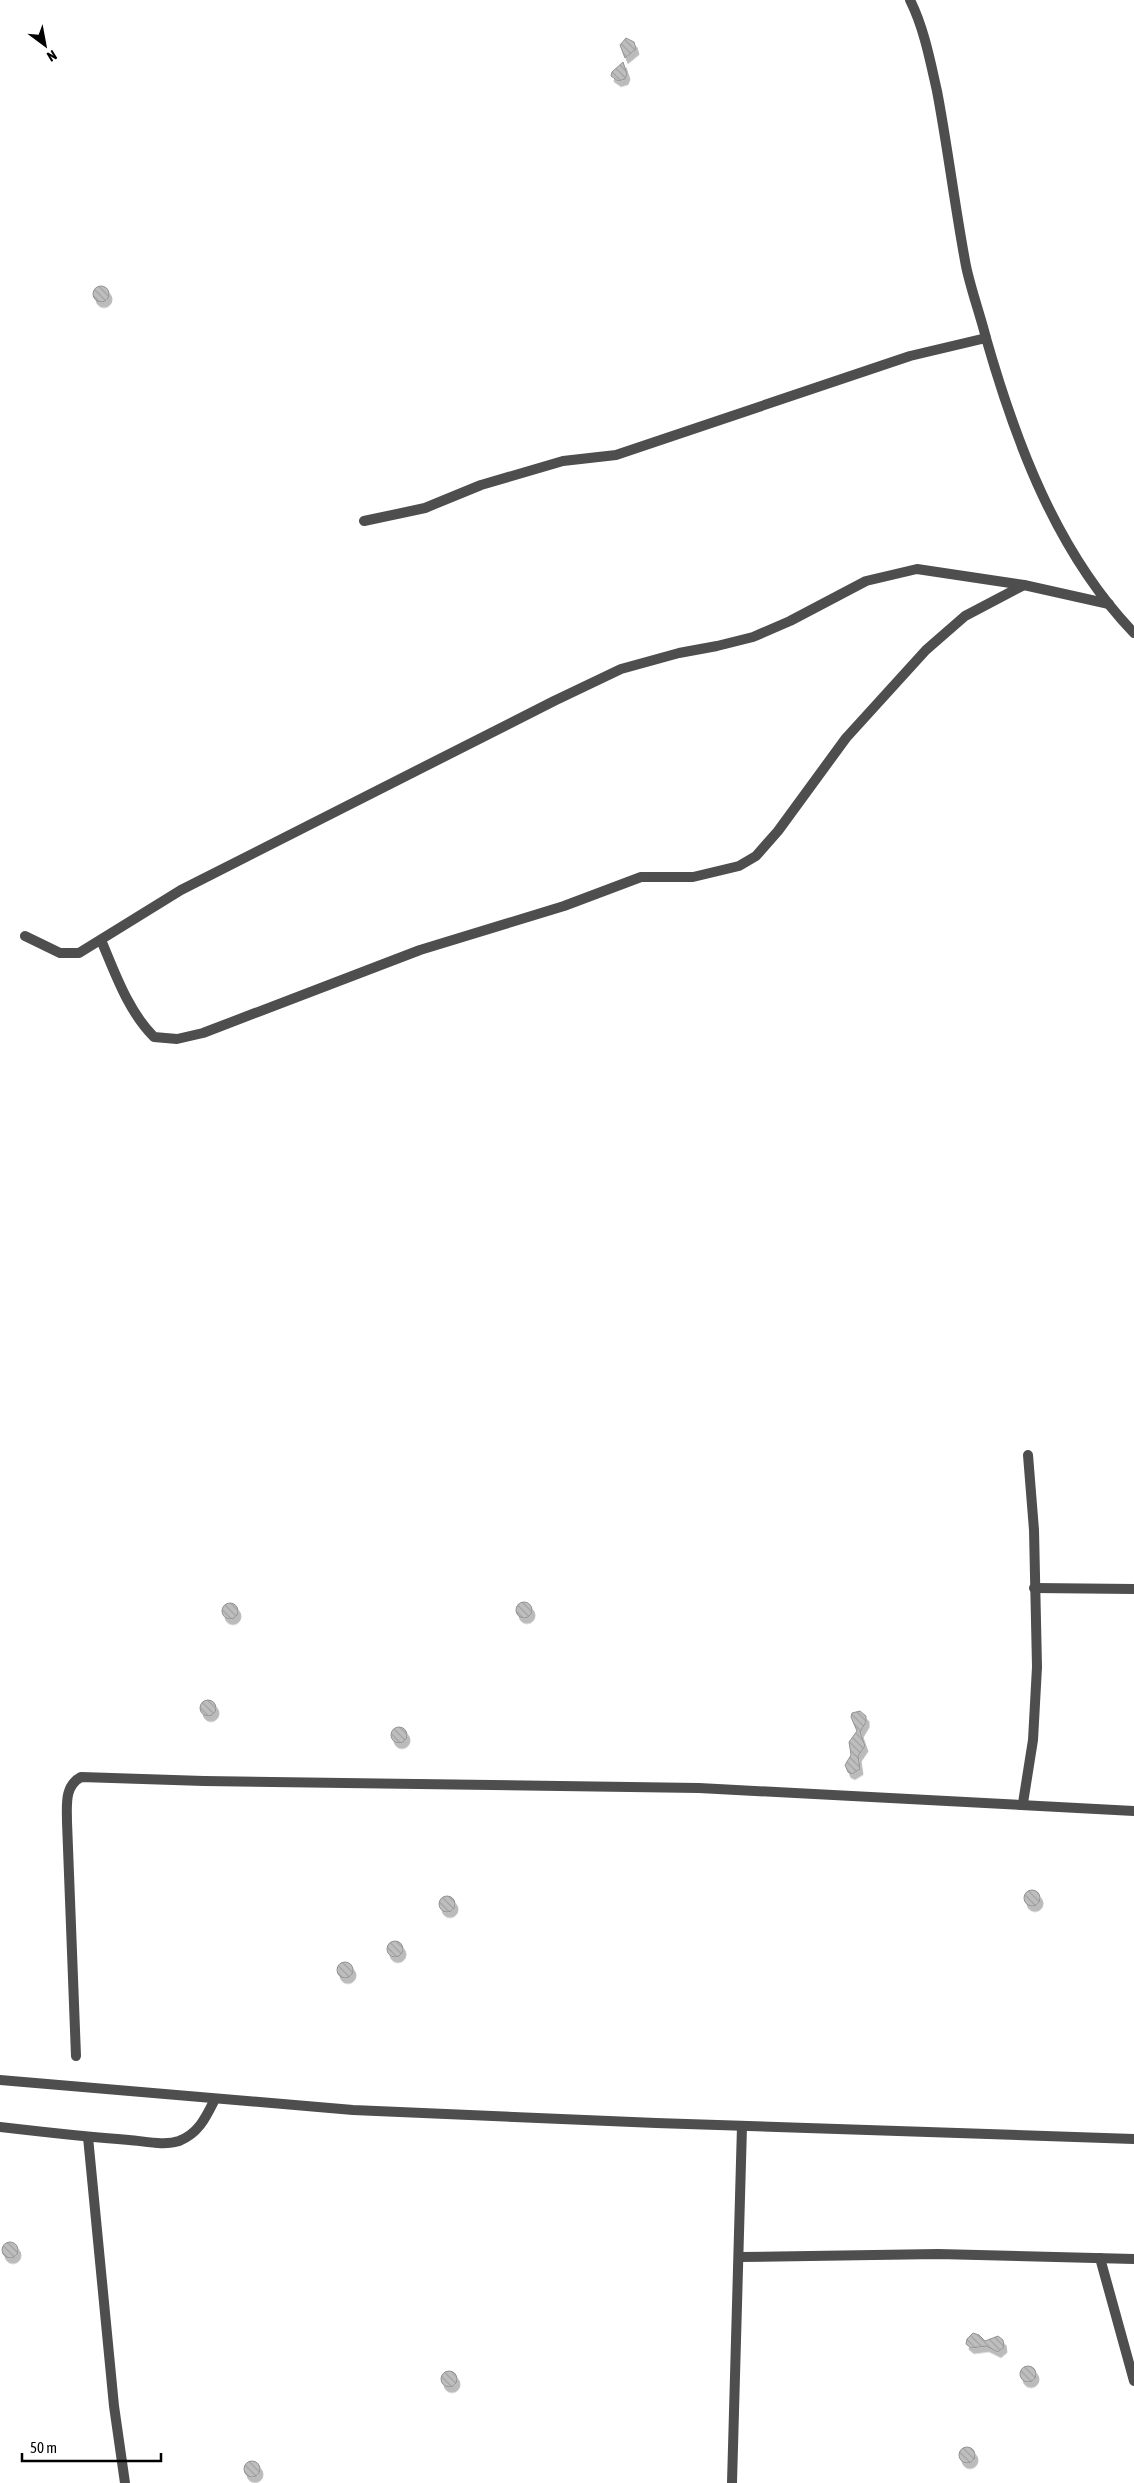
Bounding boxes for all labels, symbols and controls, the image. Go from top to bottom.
north arrow [20,20,70,70]
text: N [44,47,60,65]
scale bar [22,2430,161,2462]
text: 50 m [30,2439,57,2456]

